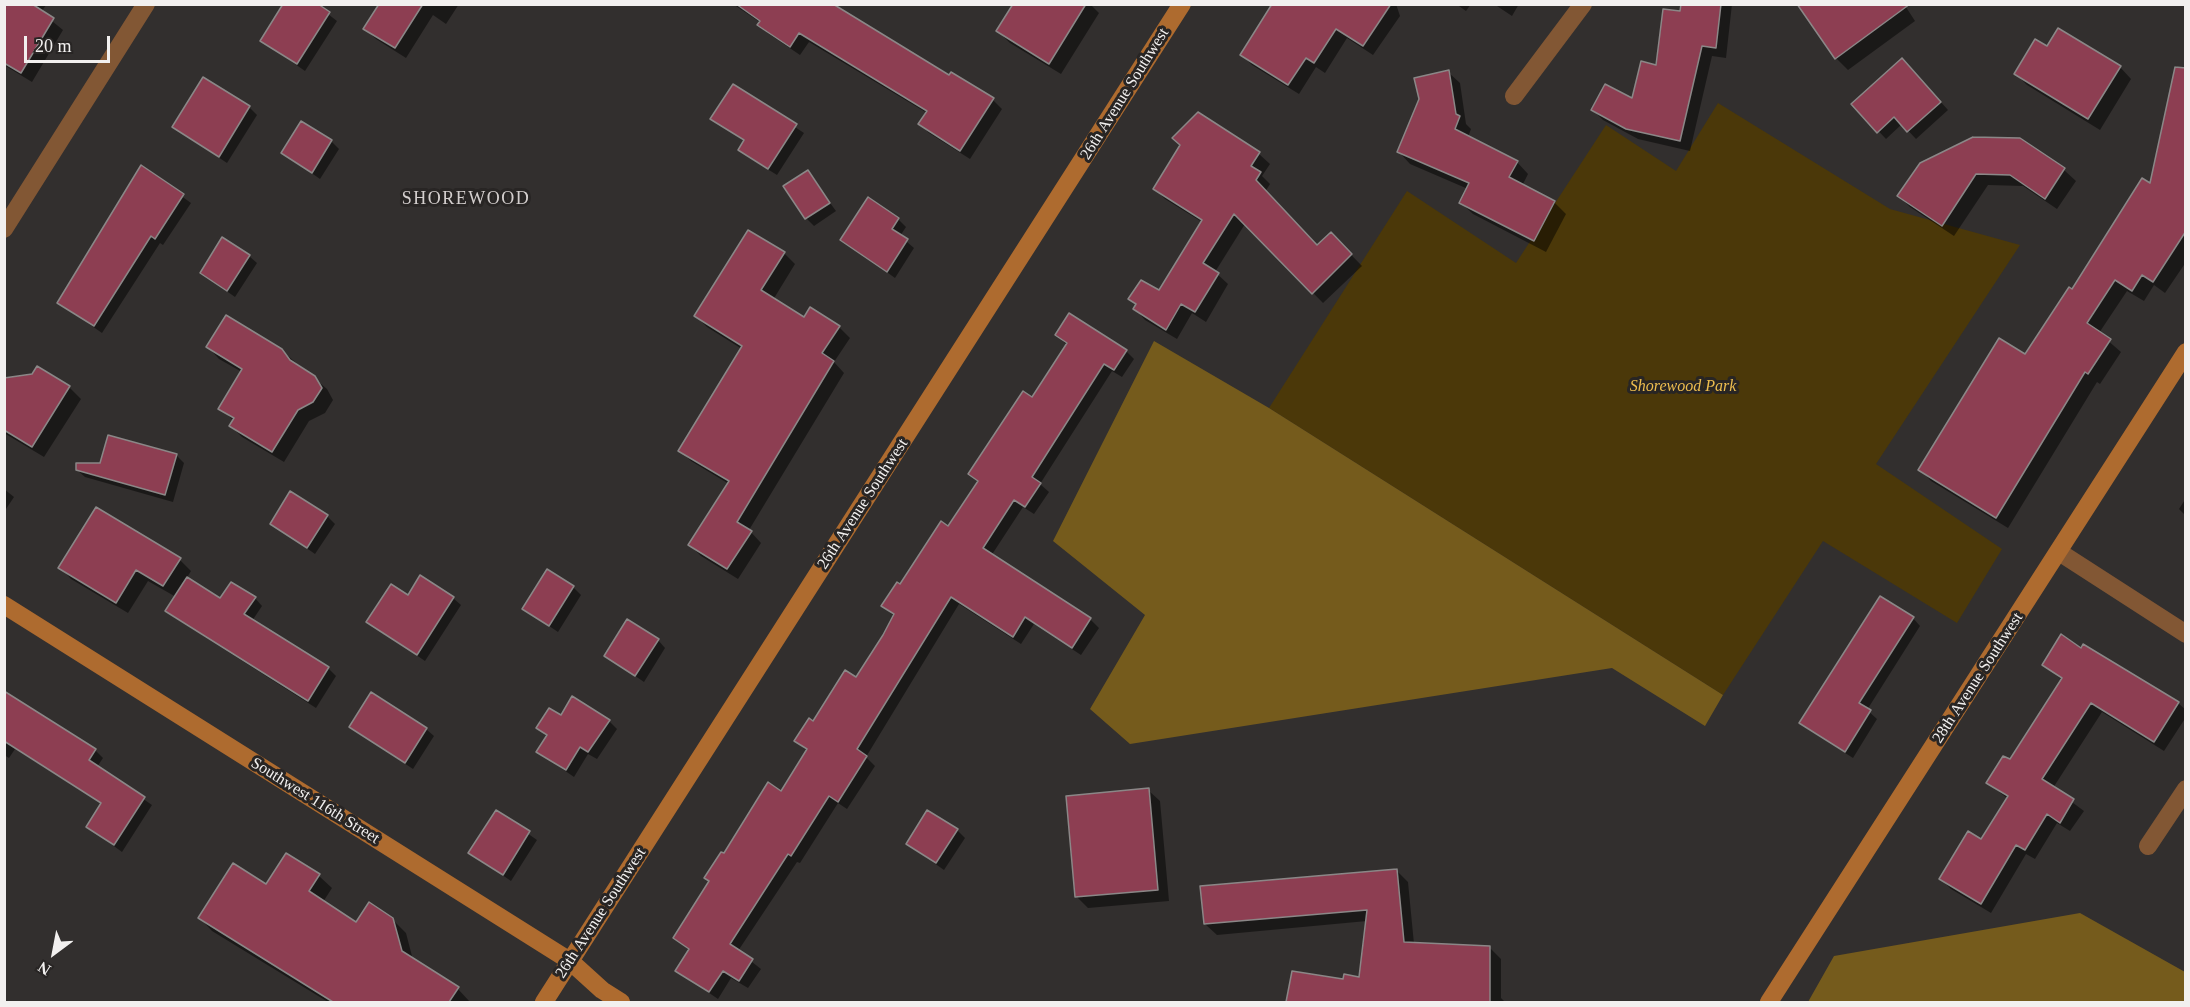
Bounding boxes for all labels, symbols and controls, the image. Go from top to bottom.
scale bar [27,24,112,62]
street label: 26th Avenue Southwest [1077,25,1173,163]
text: 20 m [35,36,72,56]
district label: SHOREWOOD [402,188,530,210]
park label: Shorewood Park [1630,377,1736,397]
street label: 26th Avenue Southwest [814,435,912,573]
street label: 28th Avenue Southwest [1929,609,2027,747]
street label: Southwest 116th Street [247,754,383,848]
street label: 26th Avenue Southwest [552,844,650,982]
north arrow [24,923,84,983]
text: N [35,958,54,979]

